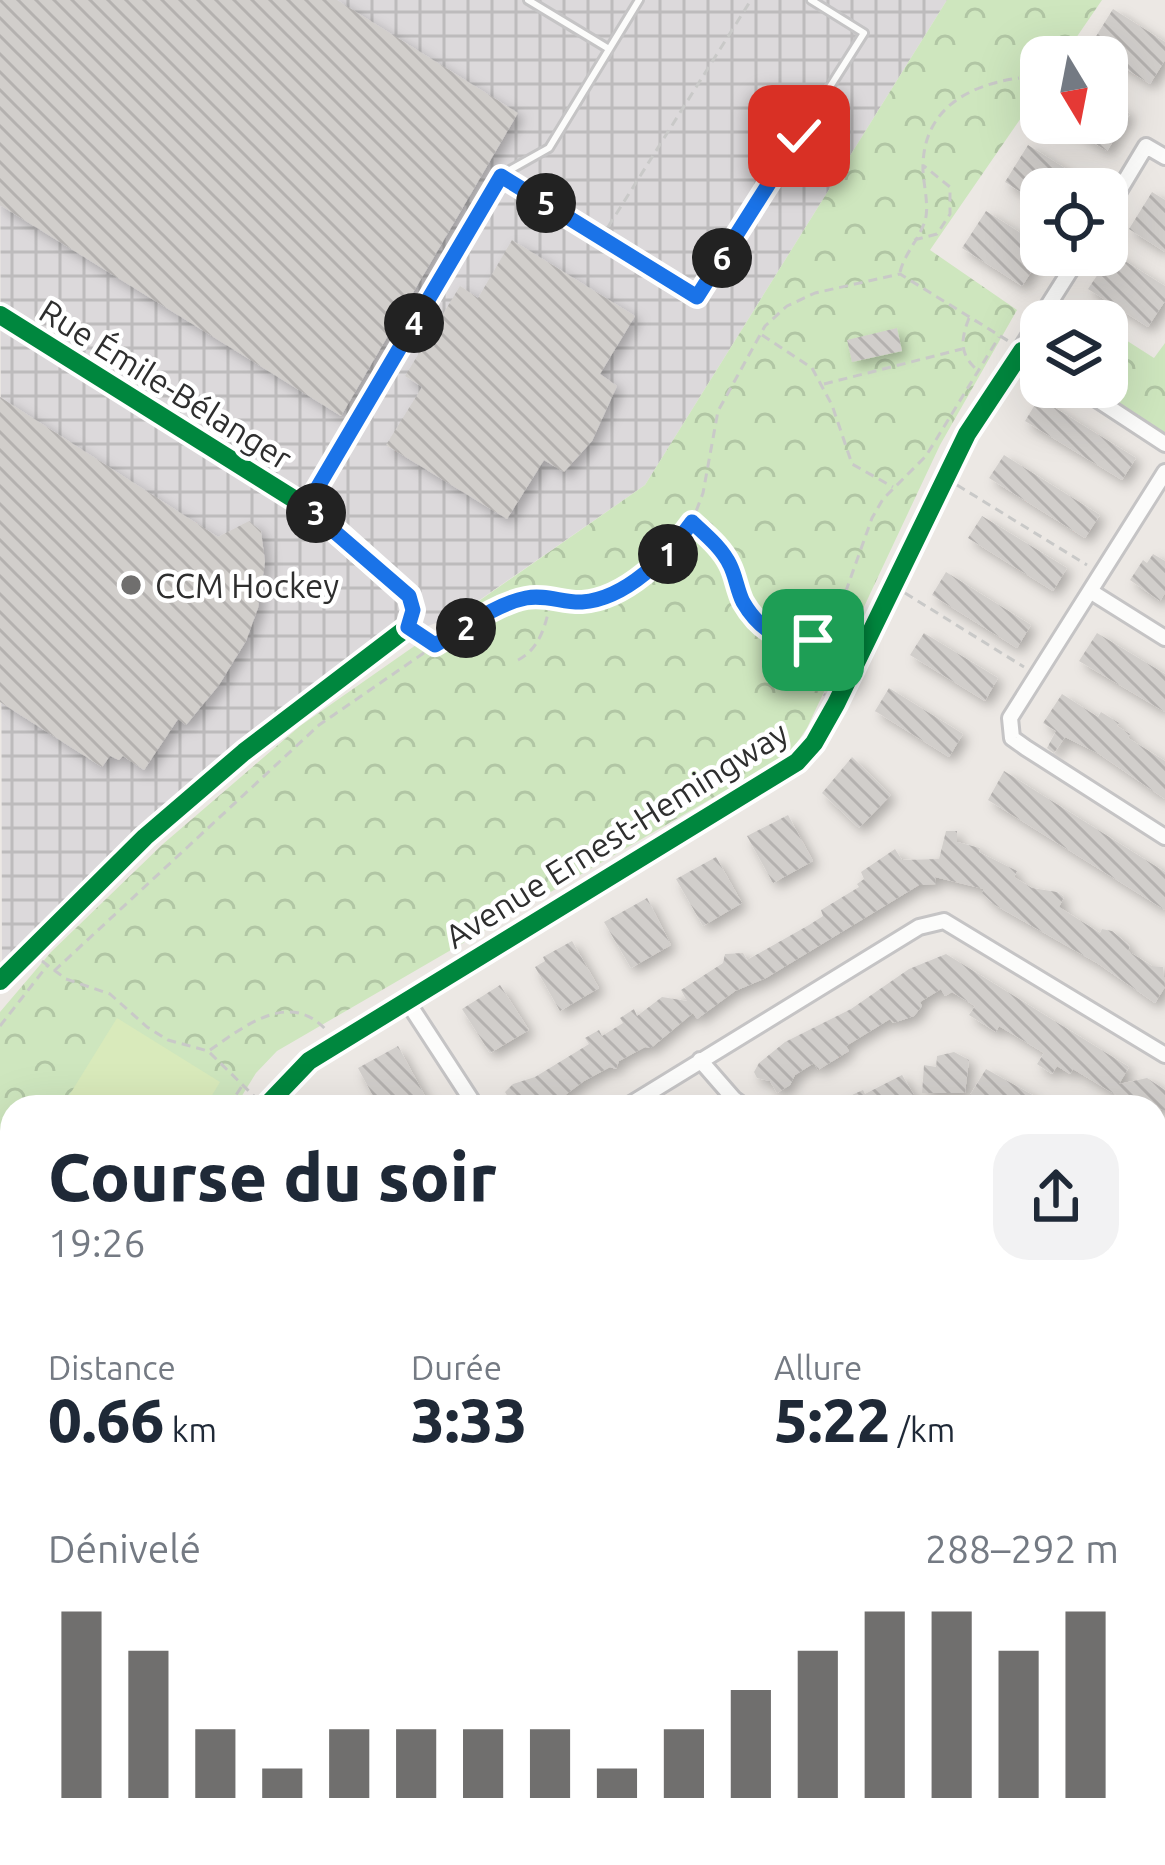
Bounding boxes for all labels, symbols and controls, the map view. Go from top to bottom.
north arrow [1020,36,1128,144]
map controls [1020,36,1128,408]
pin [748,85,850,187]
icon: check [766,103,832,169]
button: locate [1020,168,1128,276]
pin: 5 [516,173,576,233]
text: 5 [537,184,555,221]
pin: 6 [692,228,752,288]
text: 6 [713,239,731,276]
street label: Rue Émile-Bélanger [33,290,300,477]
pin: 4 [384,293,444,353]
button: layers [1020,300,1128,408]
text: 4 [405,304,423,341]
pin: 3 [286,483,346,543]
text: 3 [307,494,325,531]
pin: 1 [638,524,698,584]
text: 1 [659,535,677,572]
place label: CCM Hockey [155,567,339,604]
marker: CCM Hockey [118,572,144,598]
pin [762,589,864,691]
pin: 2 [436,598,496,658]
icon: arrive [780,607,846,673]
text: 2 [457,609,475,646]
street label: Avenue Ernest-Hemingway [438,713,794,955]
button: share [993,1134,1119,1260]
text: Course du soir [48,1139,497,1213]
text: 19:26 [48,1221,146,1264]
text: Distance [48,1349,176,1386]
text: Durée [411,1349,502,1386]
text: Allure [774,1349,862,1386]
text: 0.66 [48,1386,164,1453]
text: 3:33 [411,1386,527,1453]
text: 5:22 [774,1386,890,1453]
text: km [164,1411,217,1448]
text: /km [890,1411,955,1448]
text: Dénivelé [48,1527,201,1570]
text: 288–292 m [925,1527,1119,1570]

